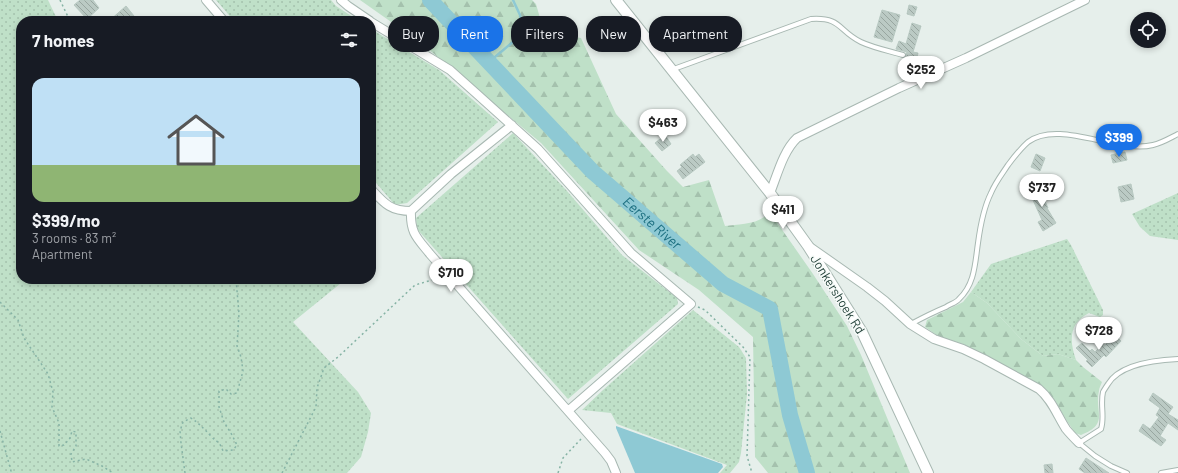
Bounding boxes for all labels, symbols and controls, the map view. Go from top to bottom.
map controls [1130,12,1166,48]
button: locate [1130,12,1166,48]
chip: Buy [388,16,439,52]
chip: Rent [447,16,503,52]
chip: Filters [511,16,578,52]
chip: New [586,16,641,52]
chip: Apartment [649,16,742,52]
icon: filters [338,29,360,51]
text: 7 homes [32,30,94,50]
pin: $252 [897,56,945,90]
text: $252 [906,61,936,77]
icon: home [160,104,232,176]
pin: $463 [639,109,687,143]
text: $463 [648,114,678,130]
pin: $399 [1095,124,1143,158]
text: $399 [1105,129,1133,145]
pin: $737 [1018,174,1066,208]
text: $737 [1028,179,1056,195]
water label: Eerste River [620,193,686,253]
pin: $411 [759,196,807,230]
text: $411 [771,201,795,217]
text: $399/mo [32,210,100,230]
text: 3 rooms · 83 m² [32,230,116,246]
text: Apartment [32,246,93,262]
street label: Jonkershoek Rd [807,251,869,337]
pin: $710 [427,259,475,293]
text: $710 [438,264,464,280]
pin: $728 [1075,317,1123,351]
text: $728 [1085,322,1113,338]

